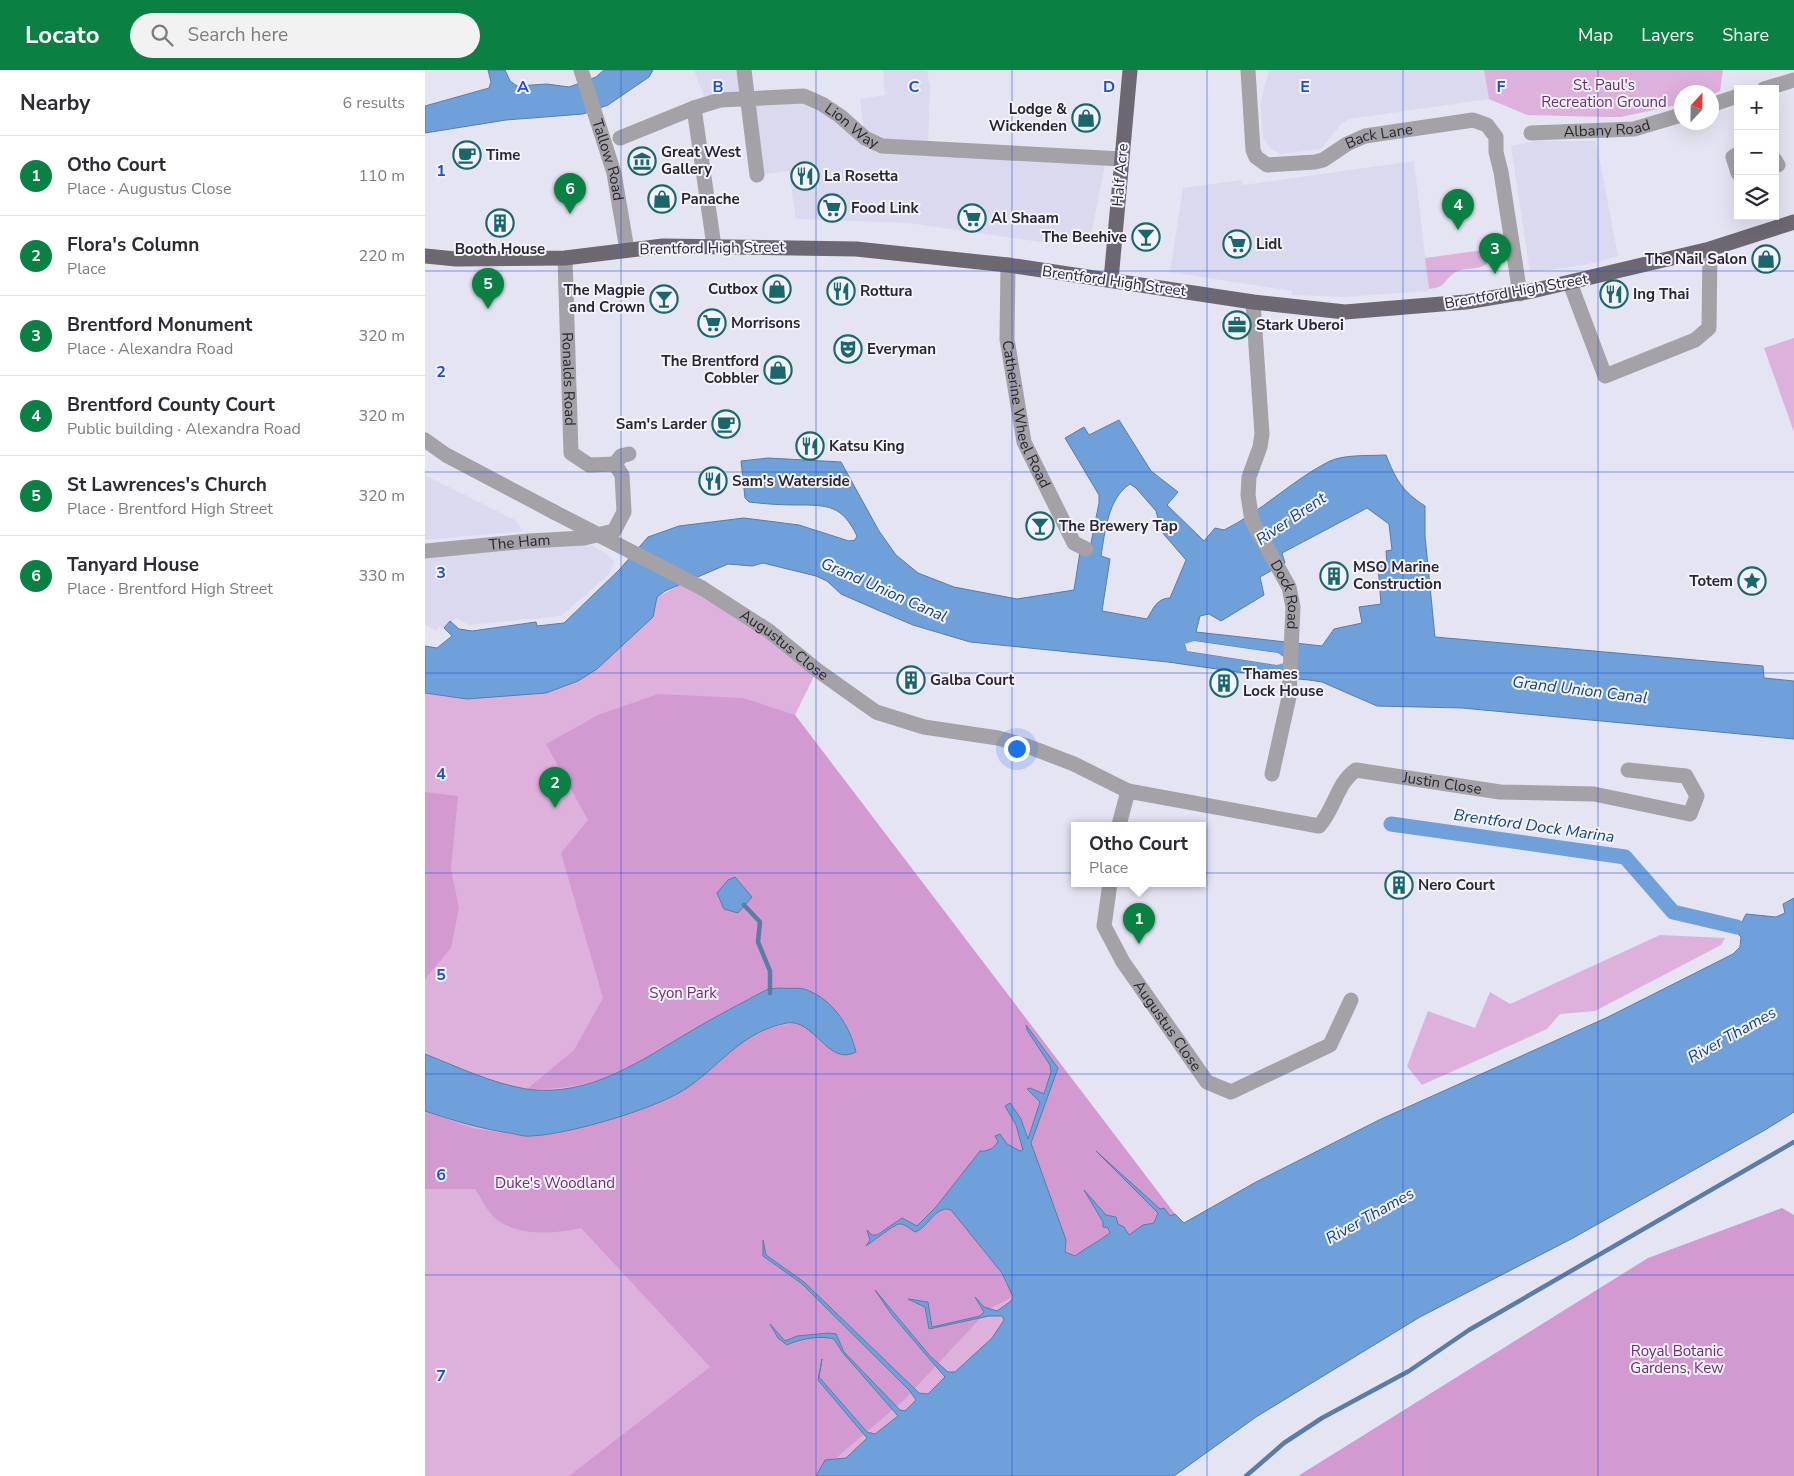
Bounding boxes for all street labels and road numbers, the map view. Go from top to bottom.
street label: Lion Way [821,99,882,153]
street label: Albany Road [1563,115,1653,142]
street label: Tallow Road [587,116,629,202]
street label: Back Lane [1342,119,1414,154]
street label: Half Acre [1107,142,1133,208]
street label: Brentford High Street [639,237,785,259]
street label: Brentford High Street [1041,261,1188,301]
street label: Brentford High Street [1443,268,1590,313]
street label: Ronalds Road [557,332,580,426]
street label: Catherine Wheel Road [997,339,1055,491]
street label: The Ham [488,530,551,555]
street label: Dock Road [1266,556,1303,630]
street label: Augustus Close [736,605,832,685]
street label: Justin Close [1400,767,1483,799]
street label: Augustus Close [1129,976,1206,1075]

